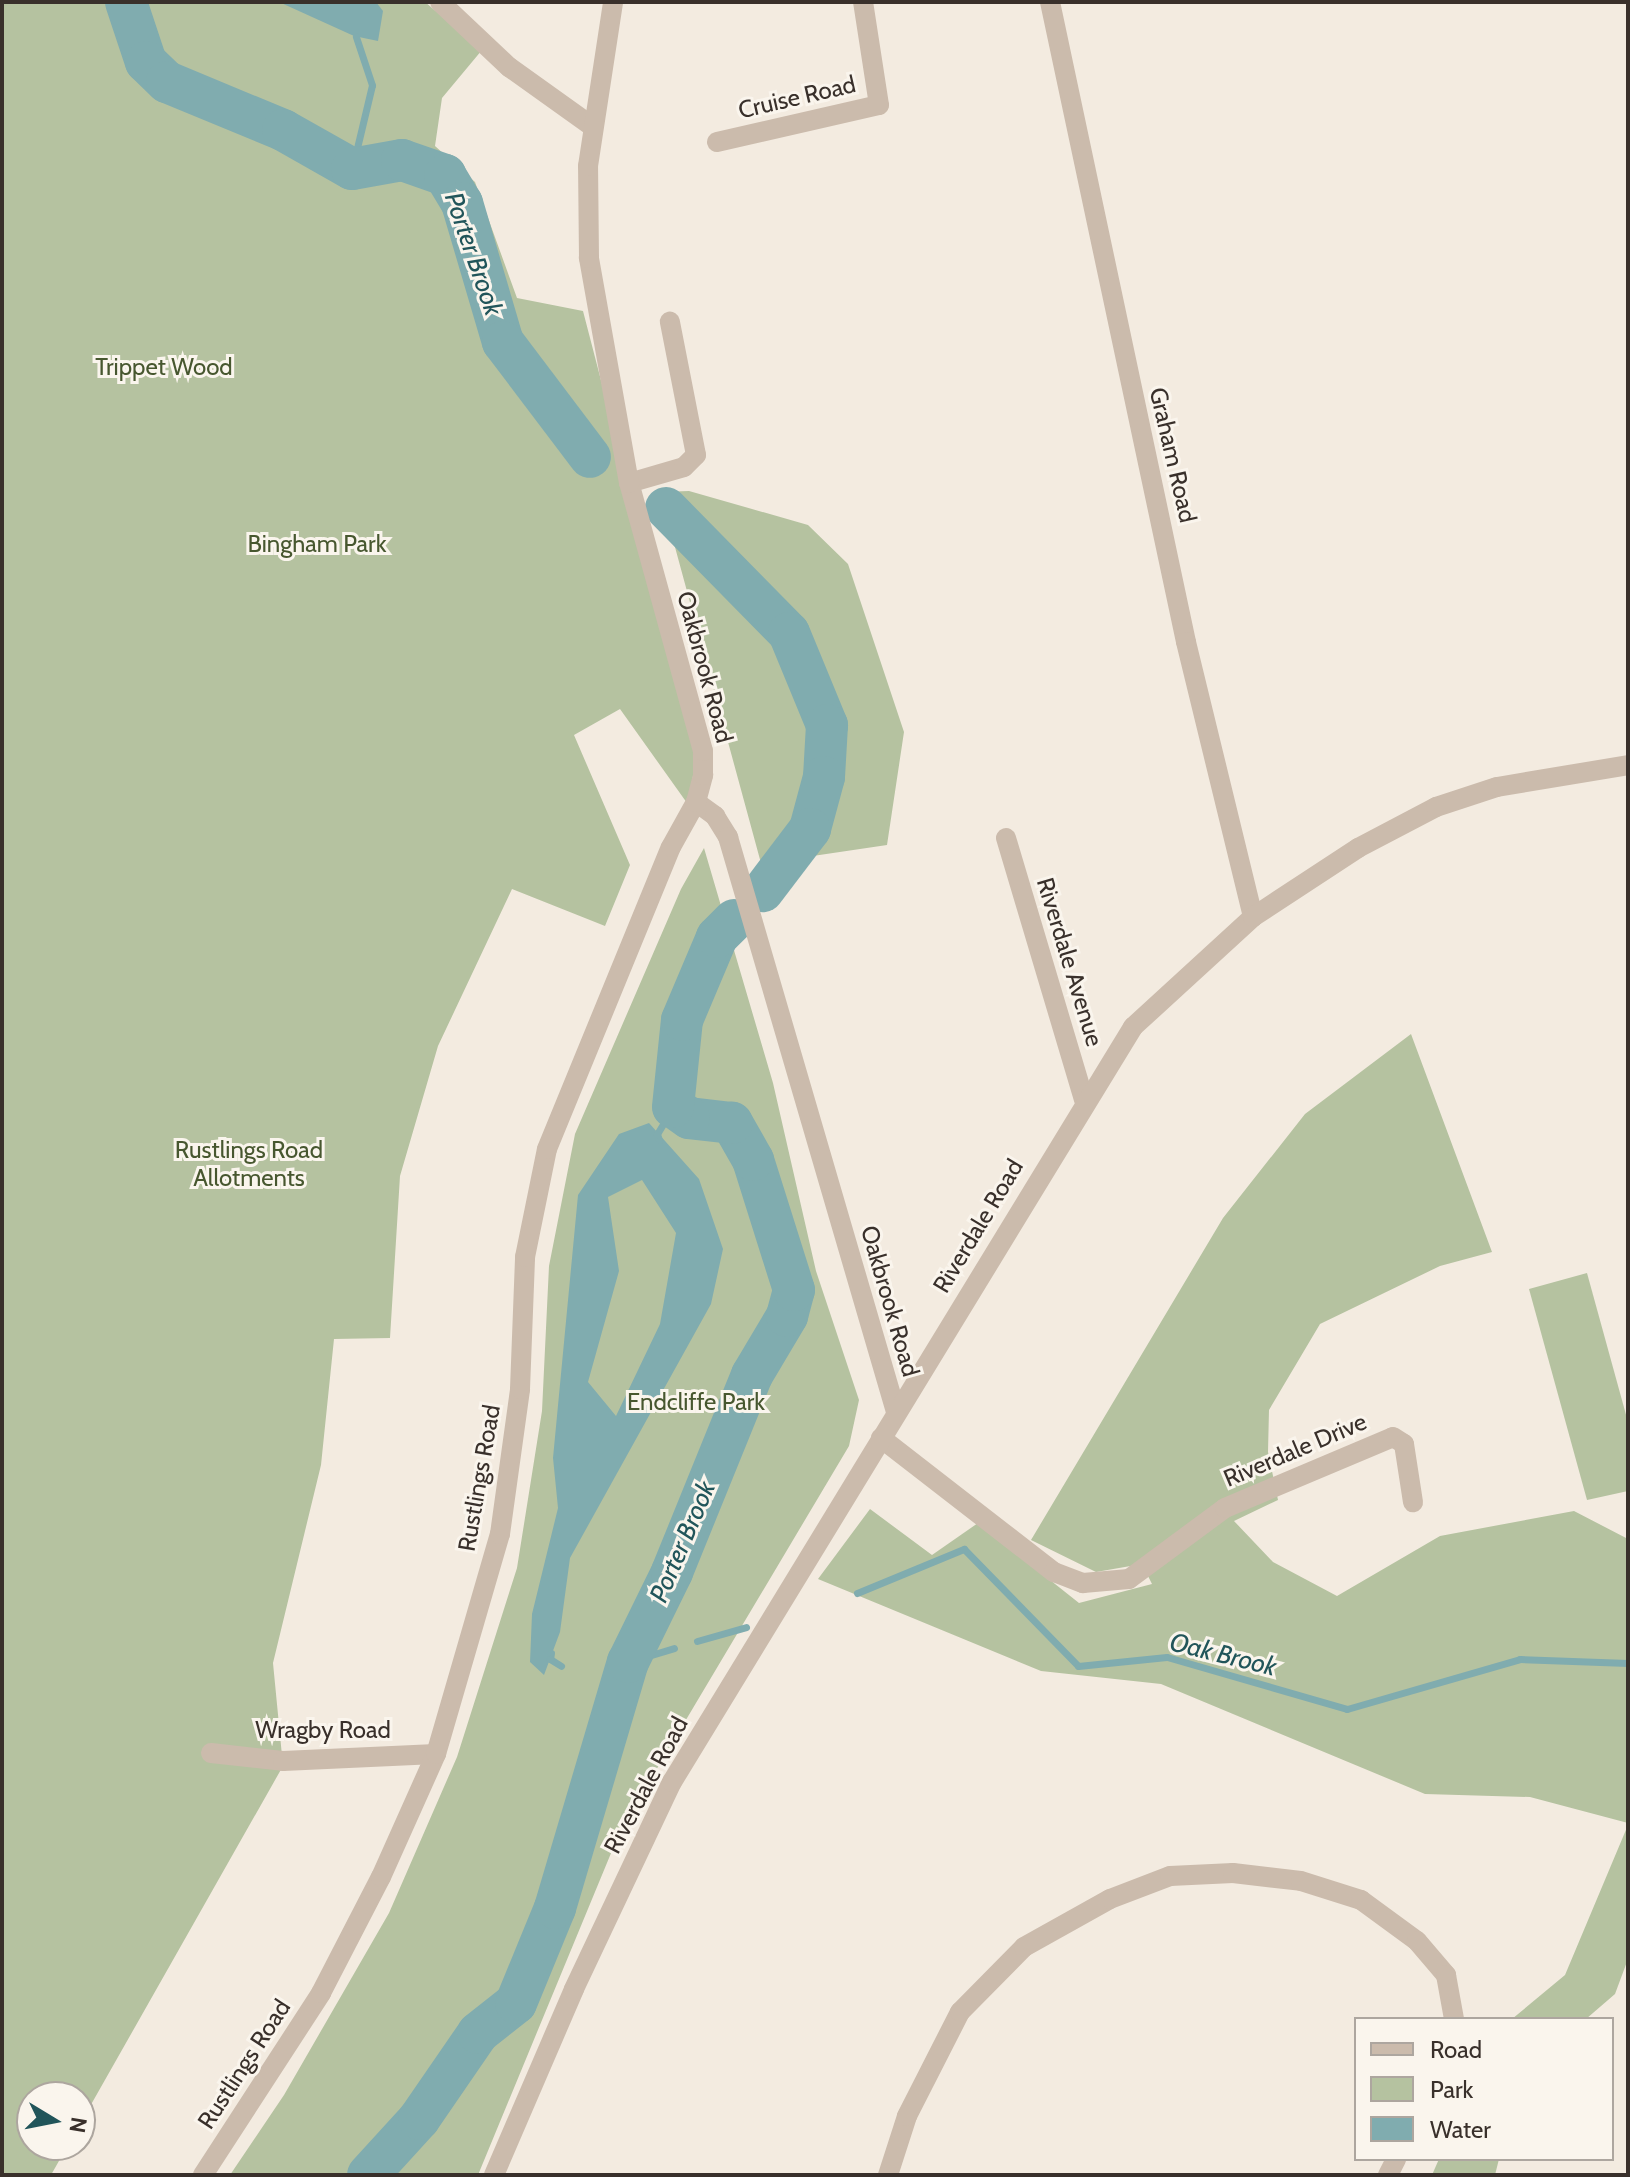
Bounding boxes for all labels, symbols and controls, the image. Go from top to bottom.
street label: Cruise Road [736,70,858,124]
water label: Porter Brook [437,188,509,320]
park label: Trippet Wood [95,353,233,381]
street label: Graham Road [1143,385,1203,525]
park label: Bingham Park [248,530,386,558]
street label: Oakbrook Road [671,588,739,746]
street label: Riverdale Avenue [1031,874,1109,1050]
park label: Rustlings Road Allotments [175,1136,323,1192]
street label: Riverdale Road [927,1154,1029,1298]
street label: Oakbrook Road [855,1222,925,1380]
park label: Endcliffe Park [627,1388,765,1416]
street label: Rustlings Road [452,1402,506,1554]
street label: Riverdale Drive [1219,1407,1371,1493]
water label: Porter Brook [644,1477,722,1607]
water label: Oak Brook [1166,1627,1280,1683]
street label: Riverdale Road [598,1712,694,1858]
street label: Wragby Road [255,1716,391,1744]
street label: Rustlings Road [192,1994,296,2134]
legend [1354,2017,1614,2161]
text: Road [1430,2035,1482,2064]
text: Park [1430,2075,1473,2104]
north arrow [16,2081,96,2161]
text: N [64,2115,93,2135]
text: Water [1430,2115,1491,2144]

